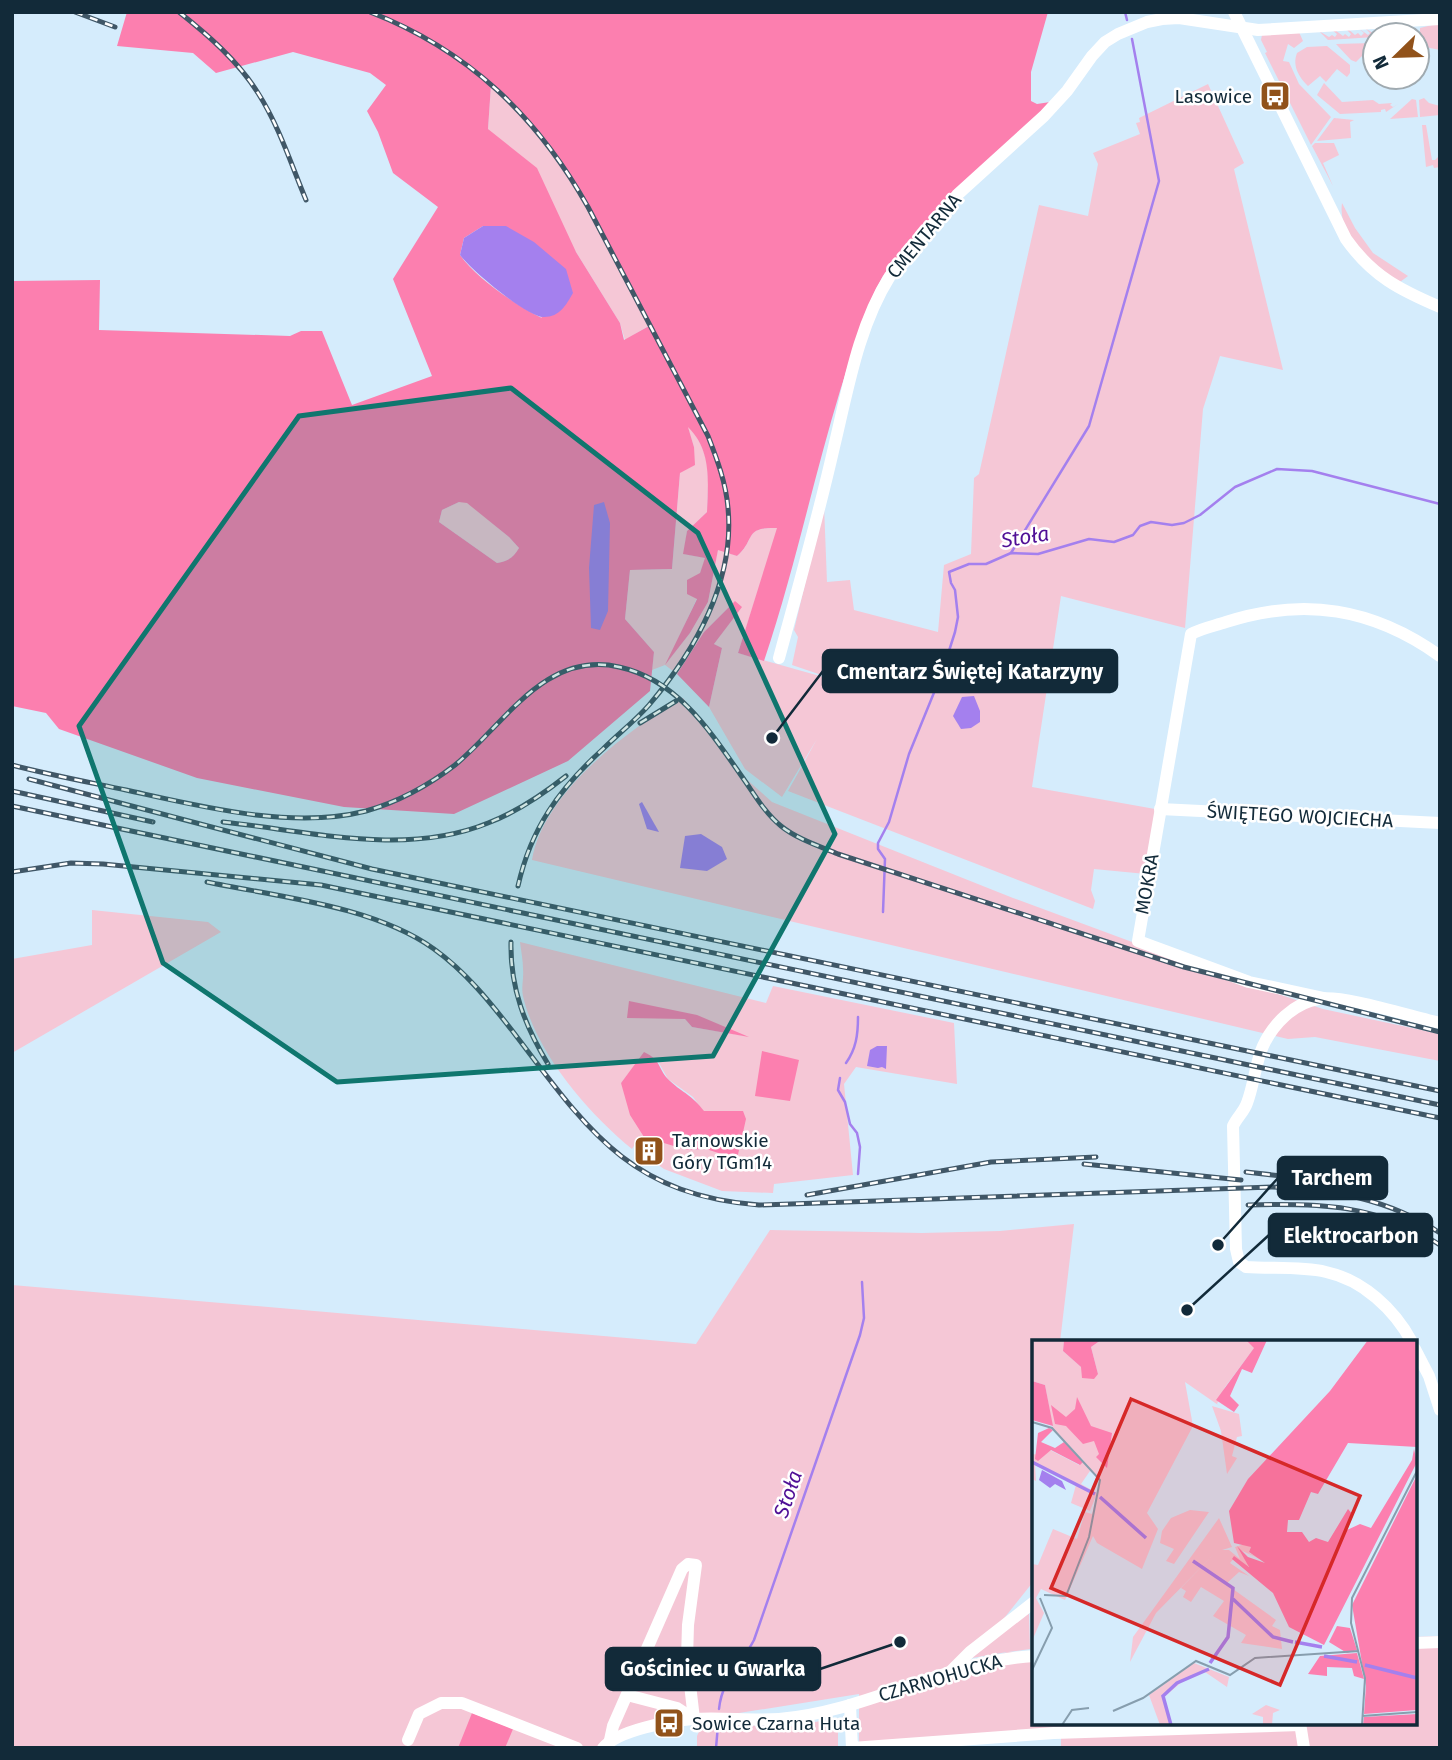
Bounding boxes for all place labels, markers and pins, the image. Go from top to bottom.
bus stop icon: Lasowice [1258,79,1292,113]
place label: Lasowice [1175,85,1252,108]
callout: Cmentarz Świętej Katarzyny [823,650,1117,692]
place label: Tarnowskie Góry TGm14 [672,1129,772,1174]
building icon: Tarnowskie Góry TGm14 [632,1134,666,1168]
callout: Tarchem [1278,1157,1387,1199]
callout: Elektrocarbon [1269,1214,1432,1256]
callout: Gościniec u Gwarka [606,1648,820,1690]
bus stop icon: Sowice Czarna Huta [652,1706,686,1740]
place label: Sowice Czarna Huta [692,1712,860,1735]

